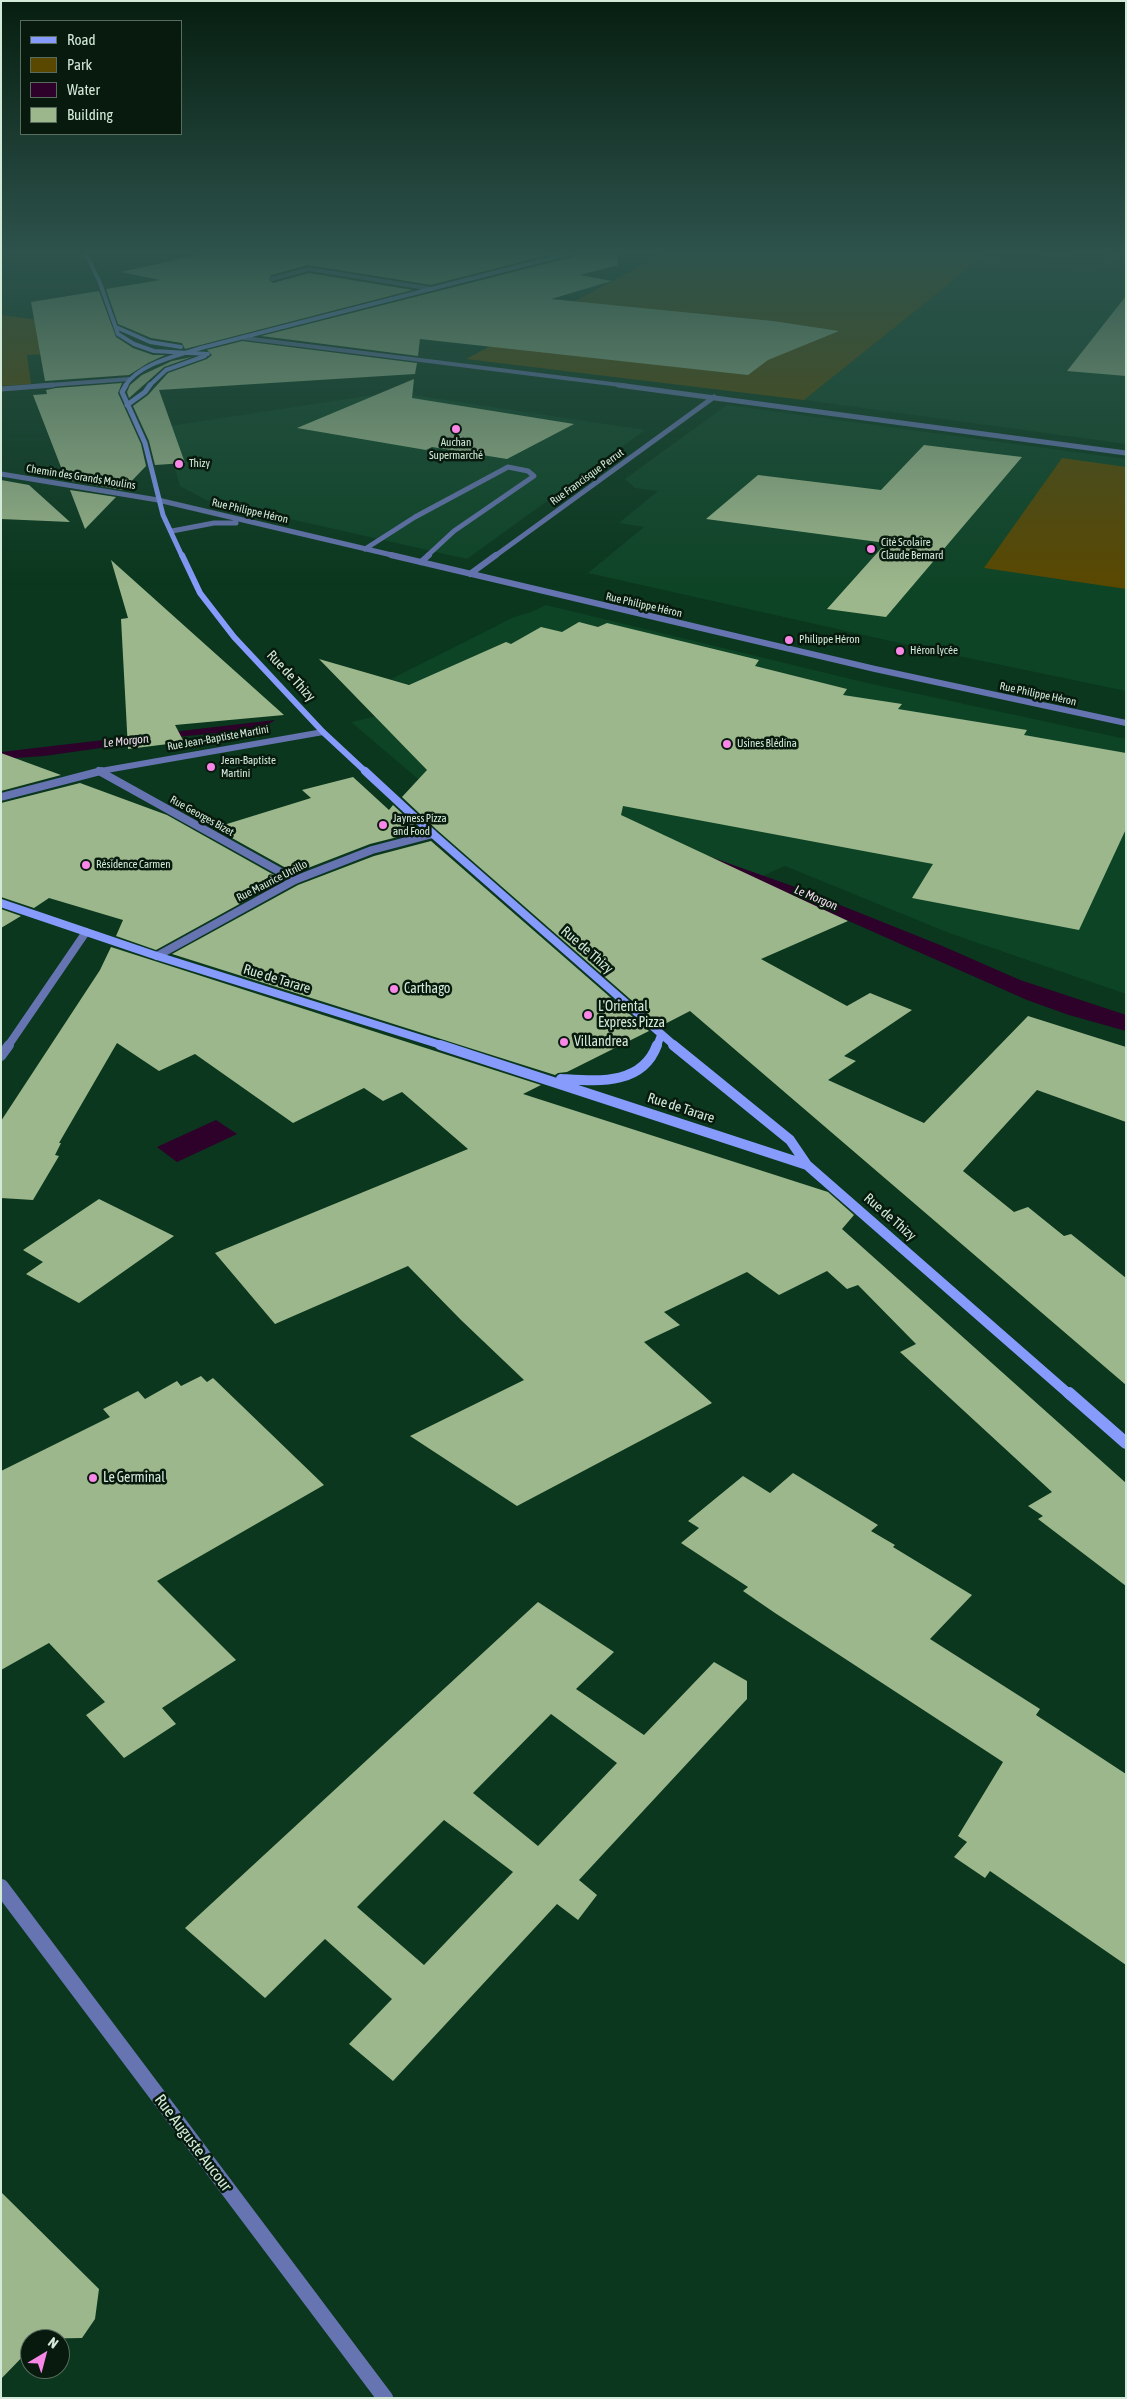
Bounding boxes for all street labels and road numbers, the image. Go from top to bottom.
street label: Rue Francisque Perrut [548,446,626,508]
street label: Chemin des Grands Moulins [25,462,137,492]
street label: Rue Philippe Héron [210,496,290,526]
street label: Rue Philippe Héron [604,590,684,620]
street label: Rue de Thizy [263,647,319,705]
street label: Rue Philippe Héron [998,679,1078,709]
street label: Rue Jean-Baptiste Martini [166,723,270,753]
street label: Rue Georges Bizet [168,793,236,839]
street label: Rue Maurice Utrillo [234,857,310,905]
street label: Rue de Thizy [557,923,617,977]
street label: Rue de Tarare [241,961,313,997]
street label: Rue de Tarare [645,1089,717,1127]
street label: Rue de Thizy [860,1190,920,1244]
street label: Rue Auguste Aucour [150,2091,236,2195]

